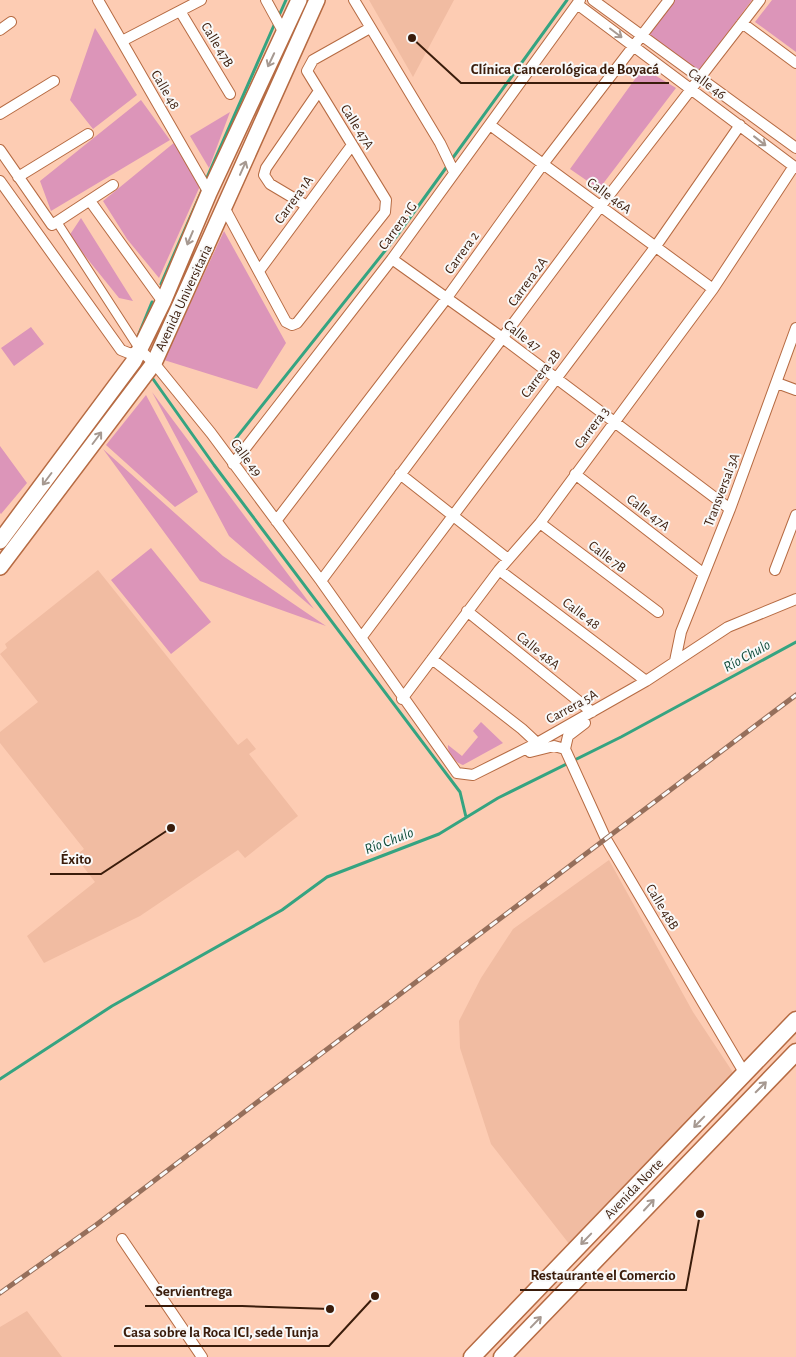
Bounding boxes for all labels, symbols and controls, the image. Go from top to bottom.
street label: Calle 47B [198,20,236,70]
one-way arrow [609,28,622,39]
one-way arrow [266,52,276,67]
callout: Clínica Cancerológica de Boyacá [461,53,669,83]
text: Clínica Cancerológica de Boyacá [471,62,659,77]
street label: Calle 46 [686,66,728,102]
street label: Calle 48 [148,68,182,112]
street label: Calle 47A [338,102,376,152]
one-way arrow [754,135,767,146]
one-way arrow [238,161,248,176]
street label: Carrera 1A [272,174,316,226]
street label: Calle 46A [584,175,634,217]
street label: Carrera 1G [376,199,420,253]
street label: Carrera 2 [442,229,482,277]
one-way arrow [184,230,194,245]
street label: Avenida Universitaria [153,242,215,354]
street label: Carrera 2A [506,255,550,309]
street label: Calle 47 [501,318,543,354]
street label: Carrera 2B [519,347,563,401]
street label: Carrera 3 [572,404,612,451]
one-way arrow [92,431,103,444]
street label: Calle 49 [228,437,264,479]
street label: Transversal 3A [702,452,742,528]
one-way arrow [41,472,52,485]
street label: Calle 47A [624,492,672,534]
street label: Calle 7B [586,539,628,575]
street label: Calle 48 [560,596,602,632]
street label: Calle 48A [514,630,562,672]
water label: Río Chulo [721,637,773,675]
street label: Carrera 5A [544,687,600,727]
water label: Río Chulo [362,825,416,857]
callout: Éxito [50,844,101,874]
text: Éxito [61,850,91,867]
street label: Calle 48B [643,882,681,932]
one-way arrow [755,1081,767,1093]
one-way arrow [693,1115,705,1128]
street label: Avenida Norte [602,1156,666,1222]
one-way arrow [643,1199,655,1211]
one-way arrow [580,1232,592,1245]
callout: Restaurante el Comercio [520,1260,686,1290]
text: Restaurante el Comercio [530,1268,676,1283]
callout: Servientrega [145,1276,242,1306]
text: Servientrega [156,1284,232,1299]
callout: Casa sobre la Roca ICI, sede Tunja [114,1316,329,1346]
one-way arrow [530,1316,542,1328]
text: Casa sobre la Roca ICI, sede Tunja [123,1325,319,1340]

